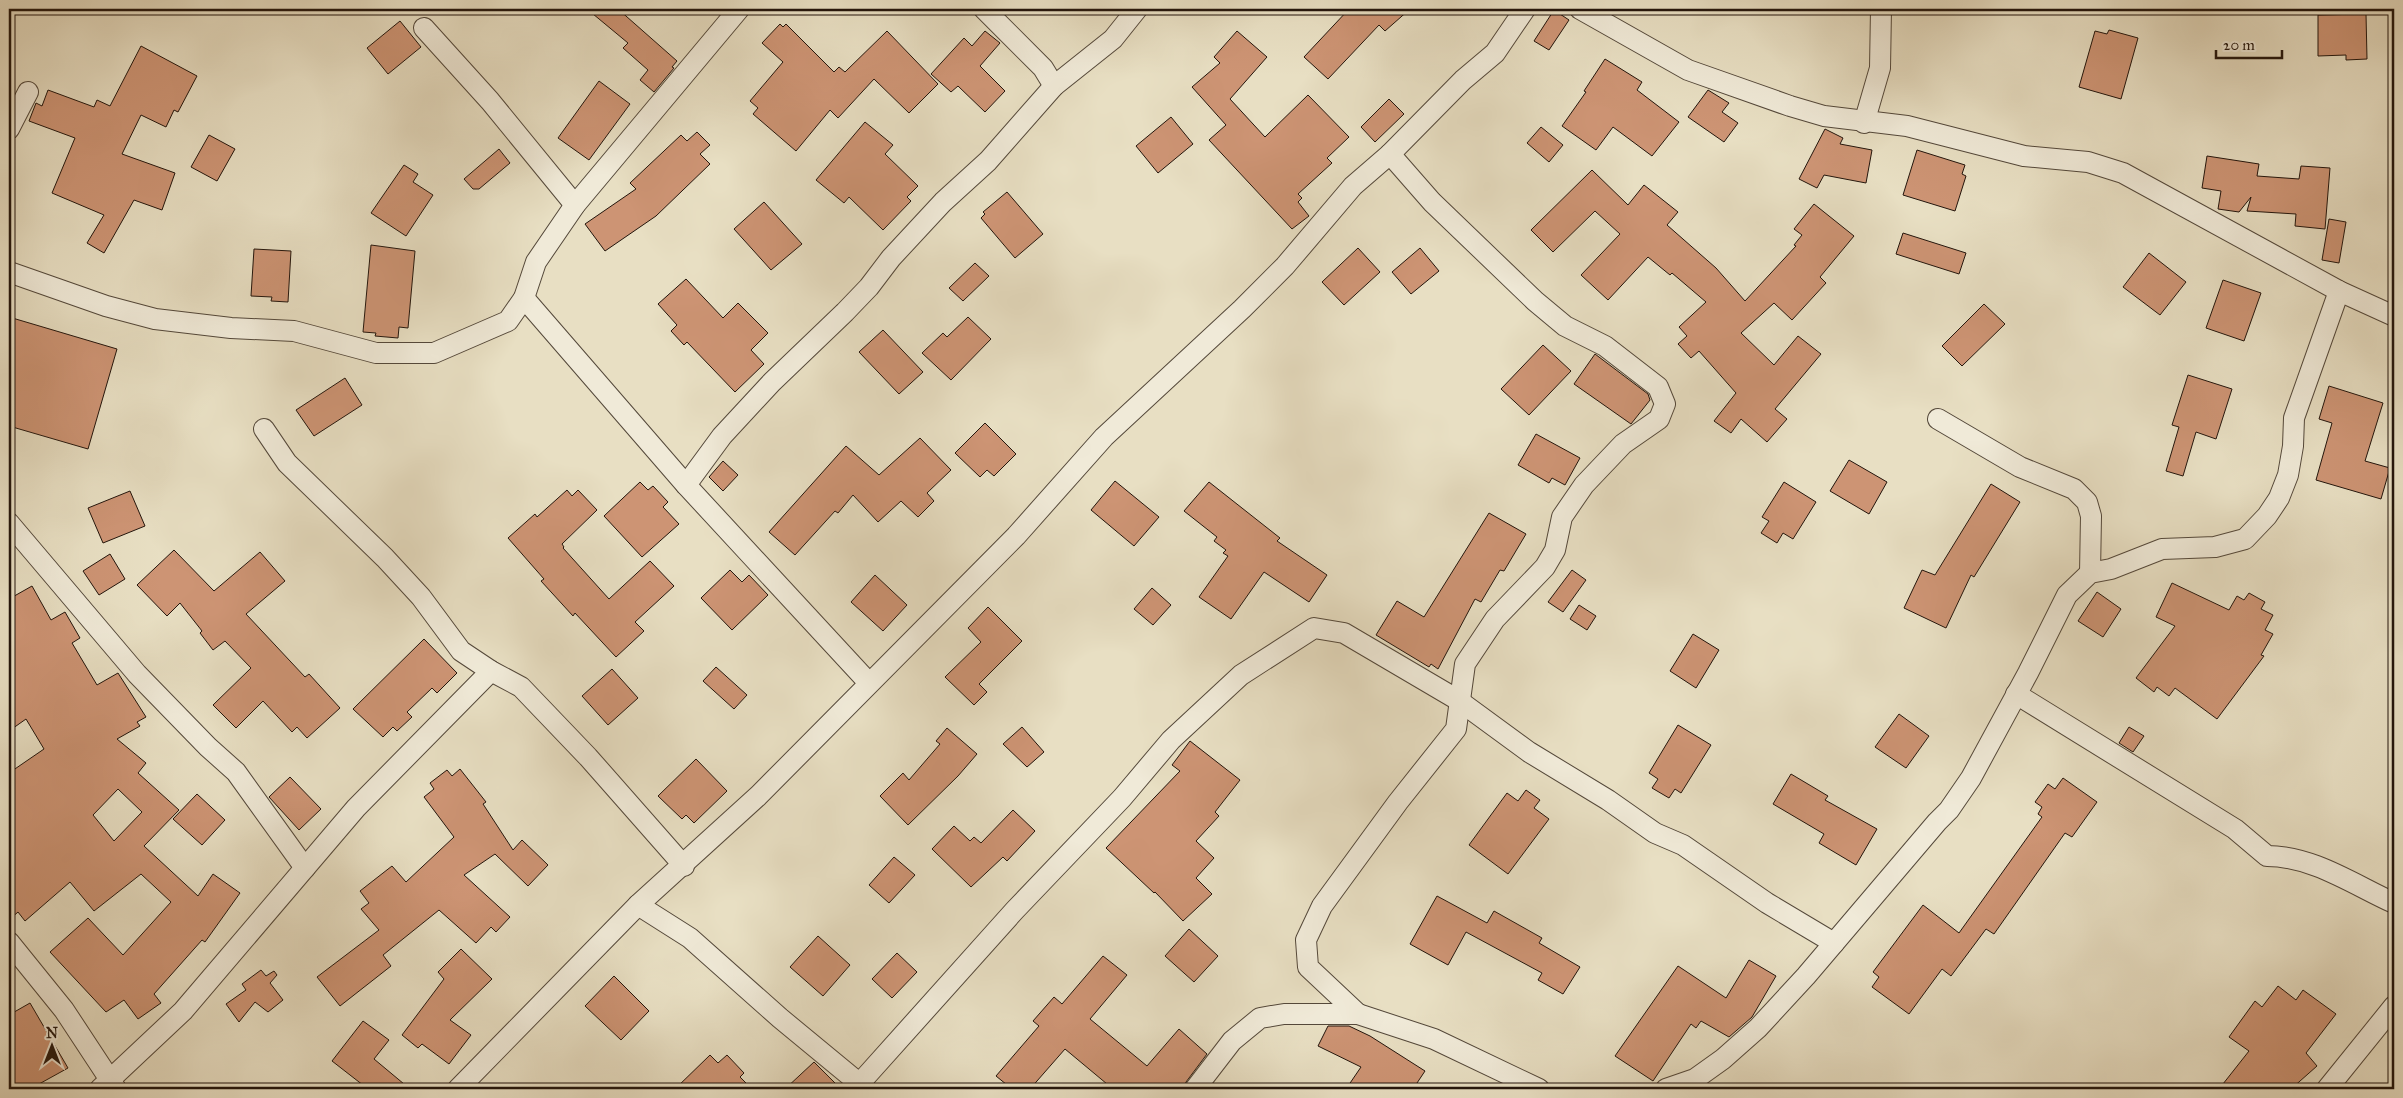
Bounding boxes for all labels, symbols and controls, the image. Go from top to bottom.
scale bar [2216,28,2282,60]
text: 20 m [2223,36,2255,54]
north arrow [28,1020,78,1070]
text: N [46,1025,58,1042]

